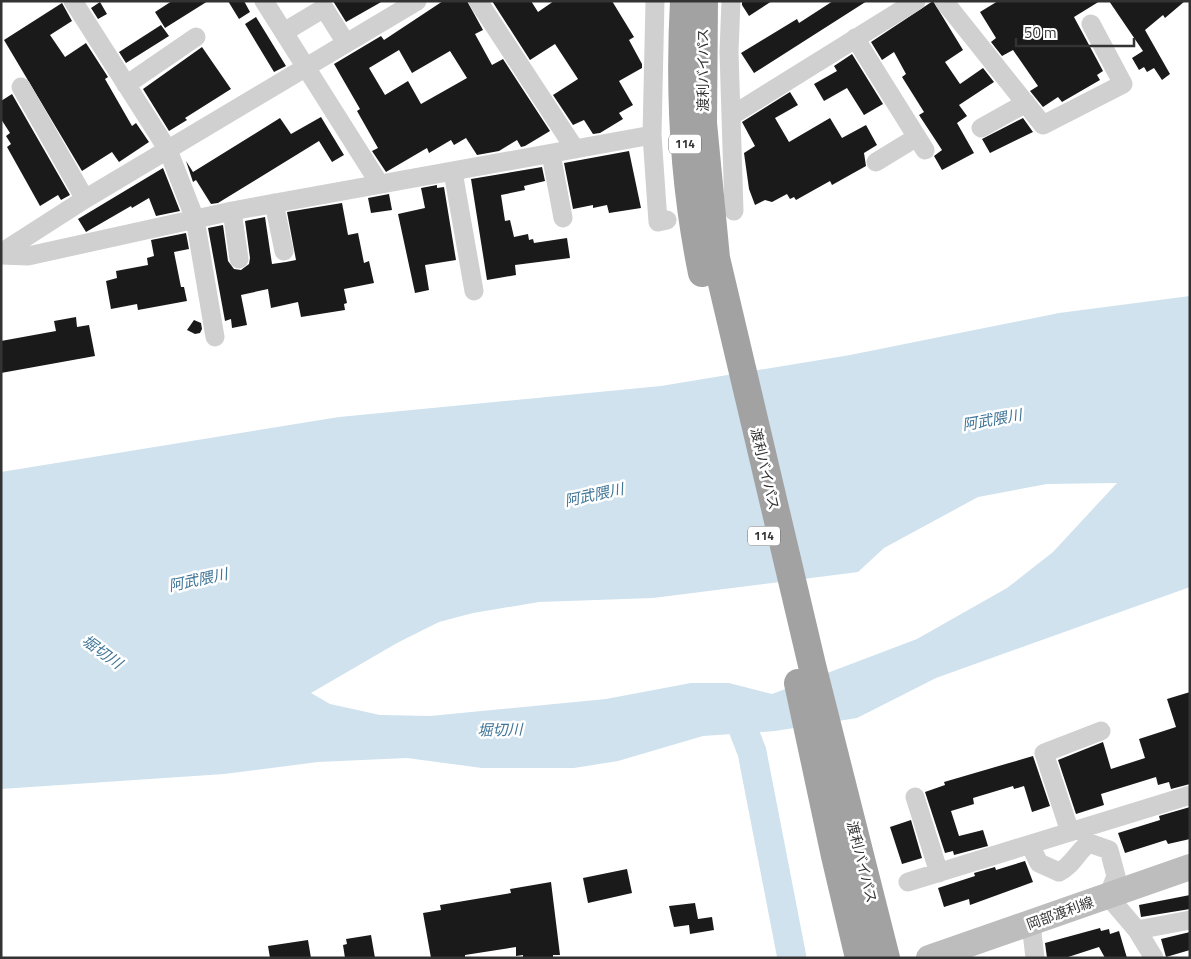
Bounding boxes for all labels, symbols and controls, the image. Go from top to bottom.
scale bar [1016,15,1134,47]
text: 50 m [1024,21,1057,44]
street label: 渡利バイパス [692,28,713,112]
road number: 114 [669,134,701,154]
water label: 阿武隈川 [960,403,1025,436]
street label: 渡利バイパス [746,426,785,512]
water label: 阿武隈川 [562,477,628,512]
road number: 114 [748,526,780,546]
water label: 阿武隈川 [166,562,232,597]
water label: 堀切川 [77,629,129,675]
water label: 堀切川 [477,718,525,741]
street label: 渡利バイパス [842,819,883,905]
street label: 岡部渡利線 [1023,891,1096,934]

